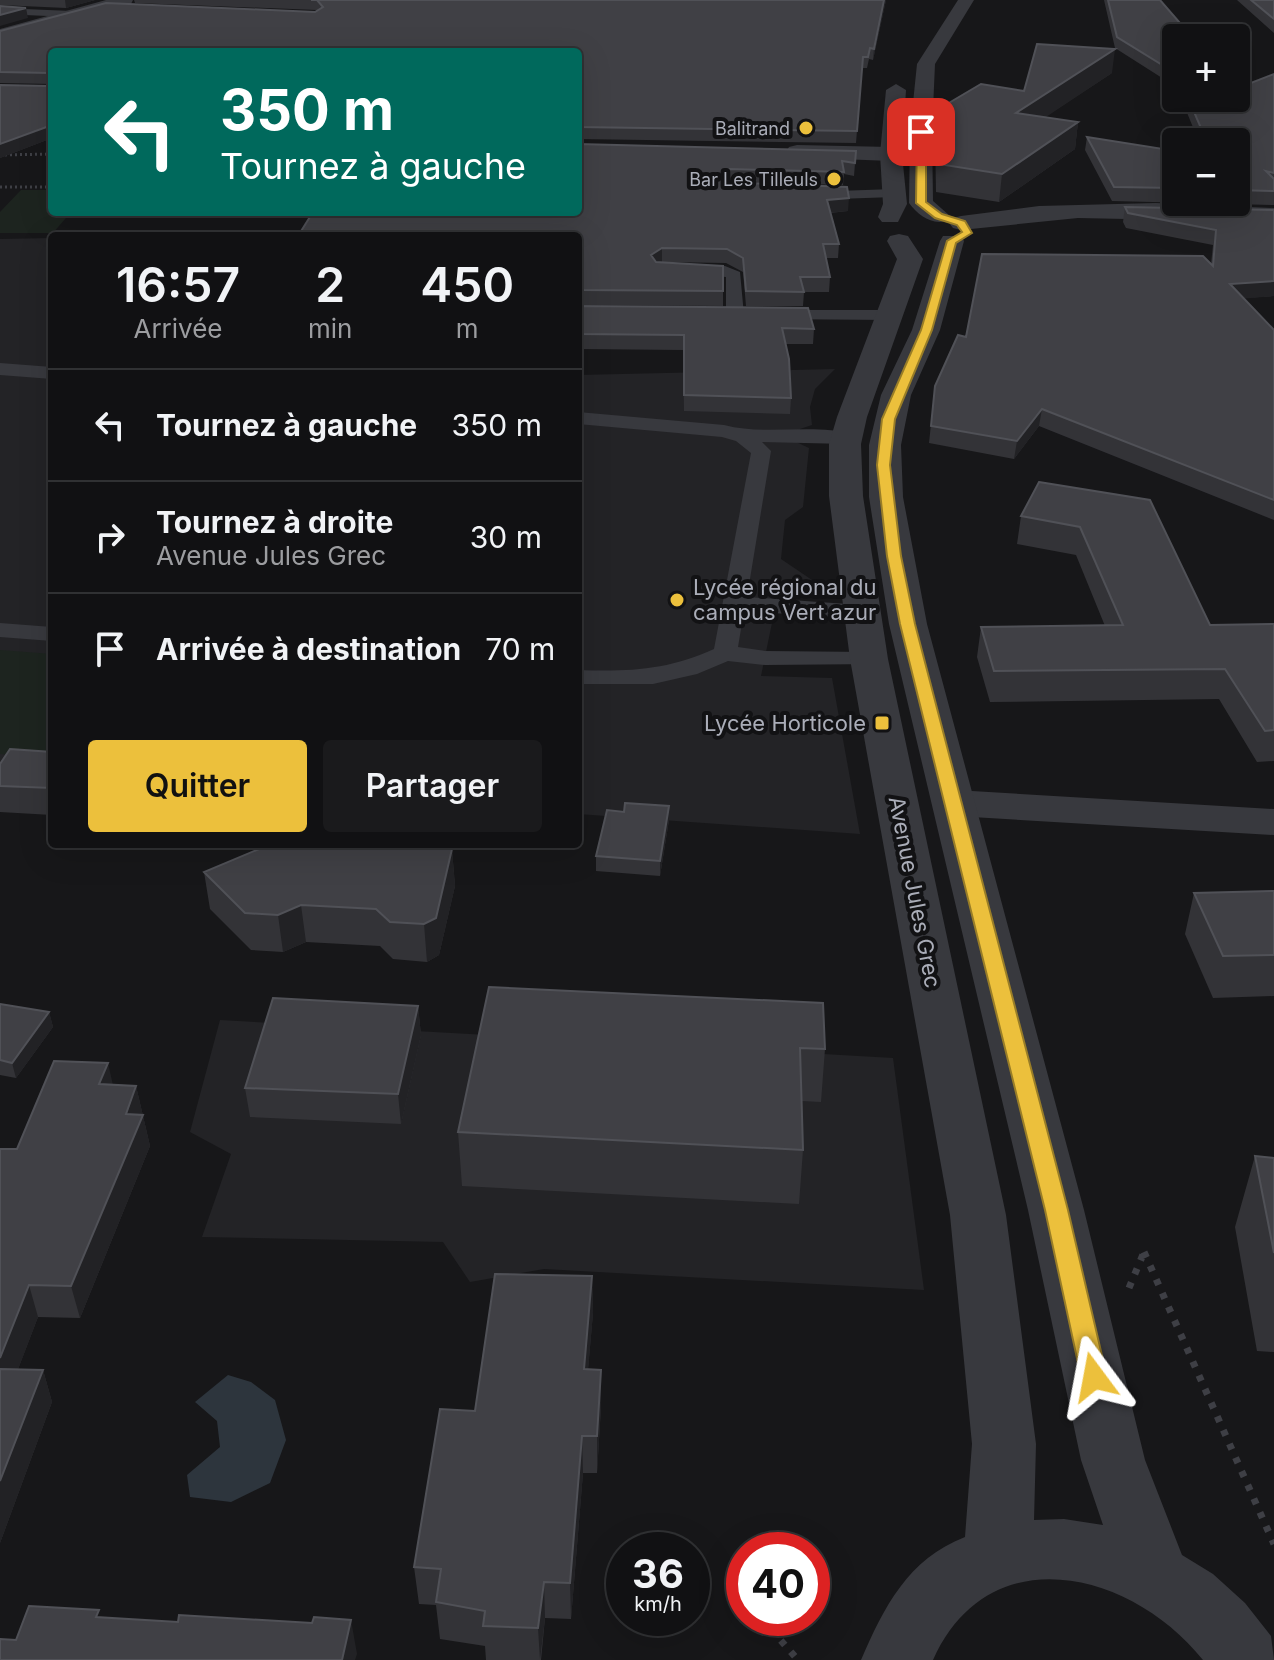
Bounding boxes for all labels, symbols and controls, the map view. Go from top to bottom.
map controls [1162,24,1250,216]
button: + [1162,24,1250,112]
text: 350 m [220,76,394,144]
icon: left [88,80,192,184]
pin [887,98,955,166]
icon: arrive [899,110,943,154]
place label: Balitrand [715,118,790,139]
marker: Balitrand [797,119,815,137]
button: − [1162,128,1250,216]
text: Tournez à gauche [220,144,526,188]
place label: Bar Les Tilleuls [689,169,818,190]
marker: Bar Les Tilleuls [825,170,843,188]
text: 16:57 [116,255,240,314]
text: 2 [315,255,345,314]
text: 450 [420,255,514,314]
text: Arrivée [133,313,222,344]
text: min [308,313,352,344]
text: m [456,313,479,344]
icon: left [88,403,132,447]
text: Tournez à gauche [156,407,417,443]
text: 350 m [452,407,542,443]
text: Tournez à droite [156,504,393,540]
icon: right [88,515,132,559]
text: 30 m [470,519,542,555]
text: Avenue Jules Grec [156,540,386,571]
place label: Lycée régional du campus Vert azur [693,574,876,625]
marker: Lycée régional du campus Vert azur [668,591,686,609]
icon: arrive [88,627,132,671]
text: Arrivée à destination [156,631,461,667]
text: 70 m [485,631,555,667]
place label: Lycée Horticole [704,710,866,736]
marker: Lycée Horticole [873,714,891,732]
button: Quitter [88,740,307,832]
button: Partager [323,740,542,832]
street label: Avenue Jules Grec [884,794,946,990]
position arrow [1052,1335,1136,1419]
speed limit sign: 40 [726,1532,830,1636]
text: 36 [632,1549,684,1598]
text: km/h [634,1592,682,1616]

